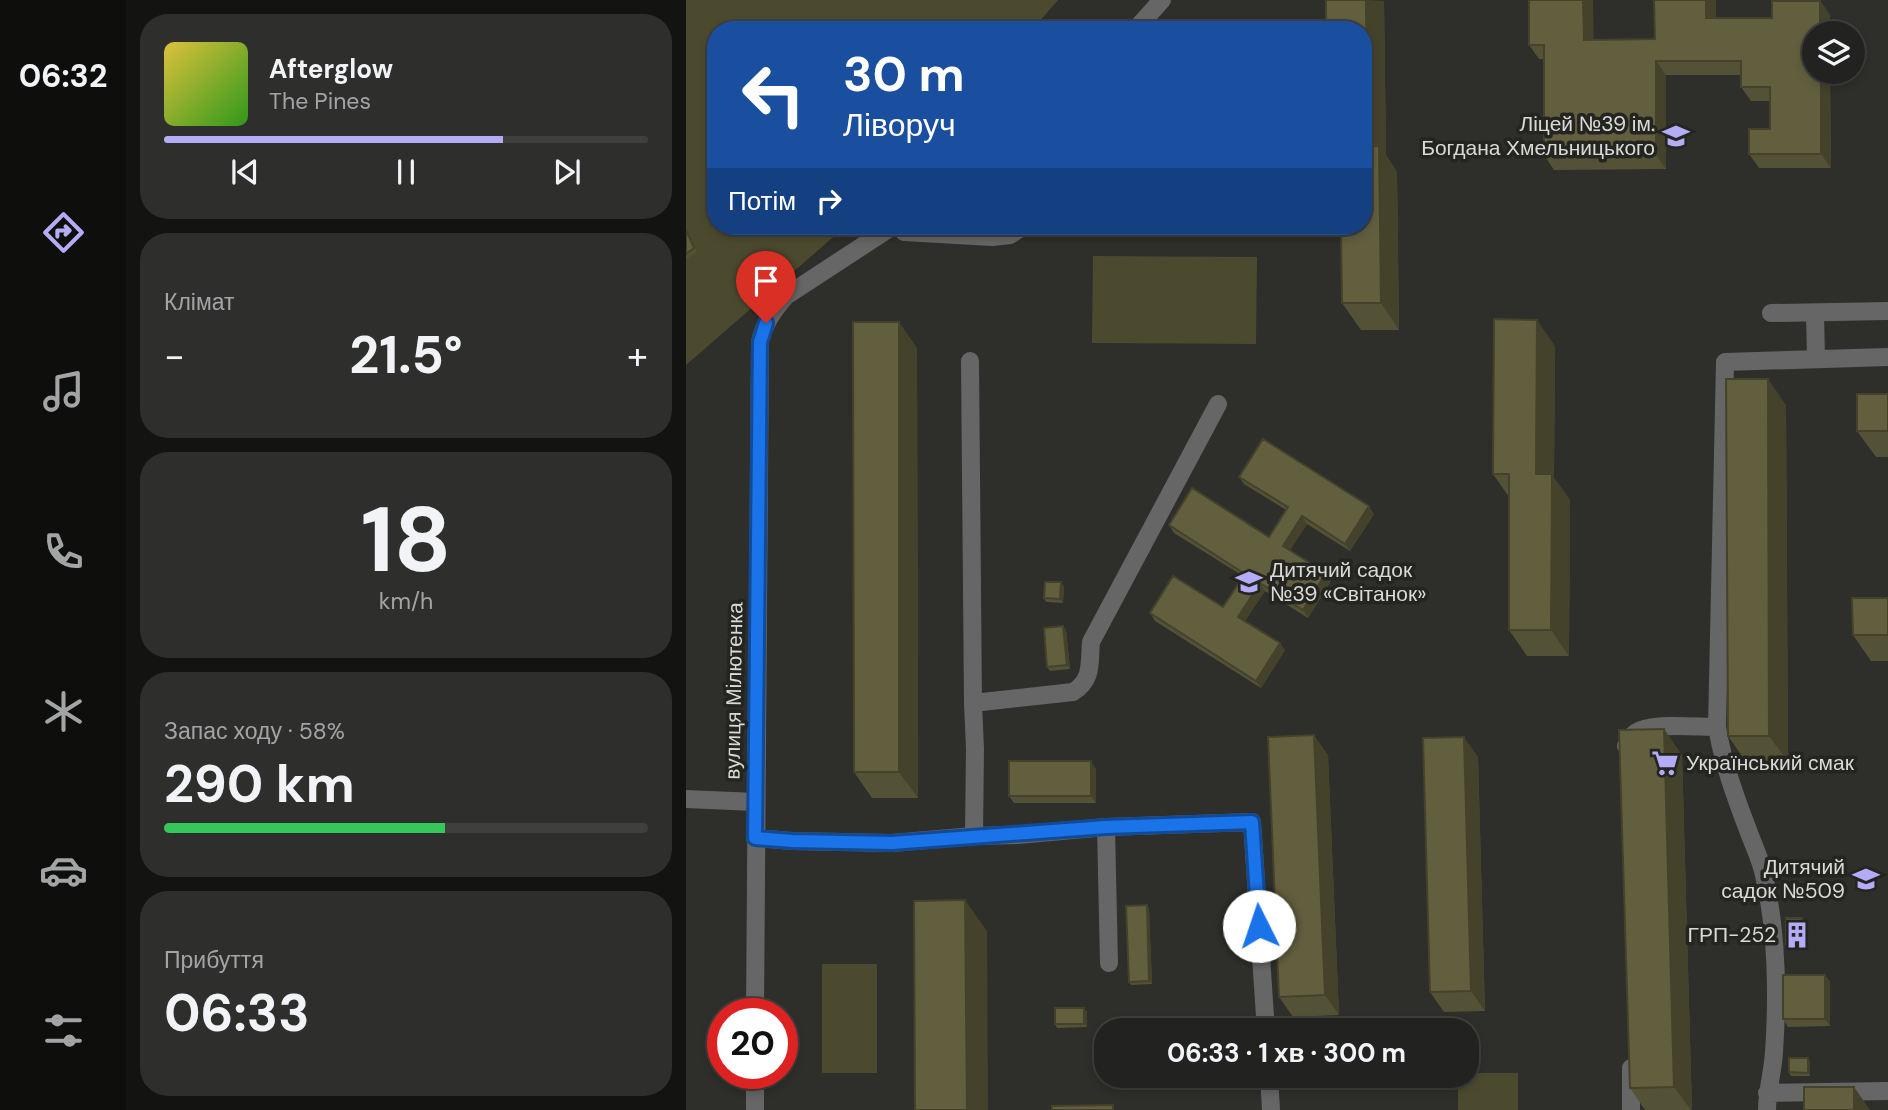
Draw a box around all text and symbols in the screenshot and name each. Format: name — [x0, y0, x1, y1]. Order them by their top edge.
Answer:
map controls — [1802, 21, 1865, 84]
button: layers — [1802, 21, 1865, 84]
text: 30 m — [843, 42, 965, 106]
icon: left — [728, 49, 819, 140]
text: Afterglow — [269, 52, 393, 86]
text: 06:32 — [19, 55, 107, 97]
text: The Pines — [269, 86, 371, 116]
text: Ліворуч — [843, 104, 956, 146]
place label: Ліцей №39 ім. Богдана Хмельницького — [1421, 110, 1655, 162]
school or university icon: Ліцей №39 ім. Богдана Хмельницького — [1661, 121, 1691, 151]
icon: previous — [226, 153, 264, 191]
icon: pause — [387, 153, 425, 191]
icon: next — [548, 153, 586, 191]
icon: right — [810, 182, 848, 220]
text: Потім — [728, 184, 796, 218]
icon: directions — [39, 208, 88, 257]
pin — [736, 251, 796, 323]
icon: arrive — [747, 262, 785, 300]
text: Клімат — [164, 287, 235, 317]
text: 21.5° — [349, 321, 463, 389]
text: − — [164, 331, 185, 381]
text: + — [627, 331, 648, 381]
icon: music — [39, 367, 88, 416]
text: 18 — [361, 481, 451, 599]
icon: phone — [39, 527, 88, 576]
place label: Дитячий садок №39 «Світанок» — [1270, 556, 1427, 608]
school or university icon: Дитячий садок №39 «Світанок» — [1234, 567, 1264, 597]
text: km/h — [379, 586, 433, 616]
street label: вулиця Мілютенка — [718, 602, 750, 780]
icon: climate — [39, 687, 88, 736]
text: Запас ходу · 58% — [164, 716, 345, 746]
supermarket icon: Український смак — [1650, 748, 1680, 778]
place label: Український смак — [1686, 749, 1855, 777]
text: 290 km — [164, 750, 355, 818]
icon: car — [39, 846, 88, 895]
place label: Дитячий садок №509 — [1721, 853, 1845, 905]
school or university icon: Дитячий садок №509 — [1851, 864, 1881, 894]
position arrow — [1222, 889, 1296, 963]
building icon: ГРП-252 — [1782, 920, 1812, 950]
place label: ГРП-252 — [1688, 921, 1776, 949]
text: Прибуття — [164, 945, 264, 975]
text: 06:33 — [164, 979, 310, 1047]
speed limit sign: 20 — [707, 998, 798, 1089]
icon: filters — [39, 1006, 88, 1055]
text: 06:33 · 1 хв · 300 m — [1167, 1036, 1406, 1070]

